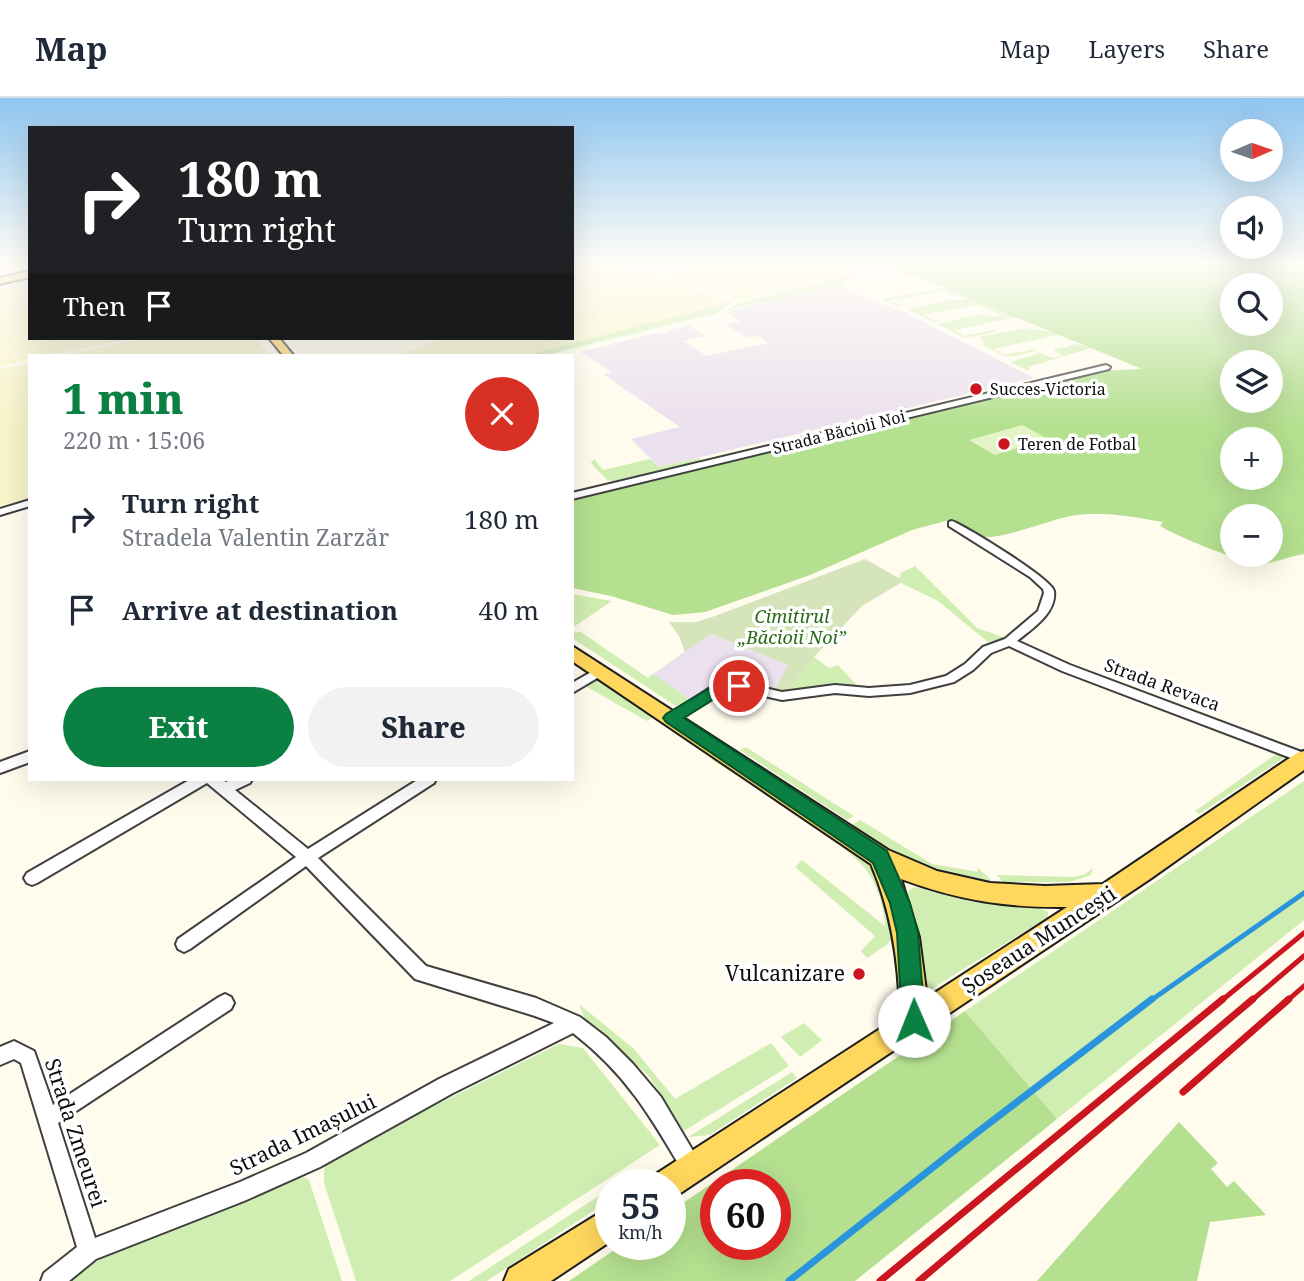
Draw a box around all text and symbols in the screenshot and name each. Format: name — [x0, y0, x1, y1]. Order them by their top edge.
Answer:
text: Map — [35, 26, 108, 71]
text: Map — [1000, 32, 1051, 65]
text: Layers — [1089, 32, 1165, 65]
text: Share — [1203, 32, 1269, 65]
north arrow — [1220, 119, 1283, 182]
map controls — [1220, 119, 1283, 567]
text: 180 m — [178, 145, 322, 211]
icon: right — [63, 154, 154, 245]
button: sound — [1220, 196, 1283, 259]
text: Turn right — [178, 208, 336, 251]
button: search — [1220, 273, 1283, 336]
icon: arrive — [140, 287, 178, 325]
text: Then — [63, 288, 126, 324]
button: layers — [1220, 350, 1283, 413]
text: 1 min — [63, 369, 184, 426]
button: close — [465, 377, 539, 451]
place label: Succes-Victoria — [990, 378, 1106, 400]
marker: Succes-Victoria — [968, 381, 984, 397]
street label: Strada Băcioii Noi — [770, 405, 908, 459]
text: 220 m · 15:06 — [63, 424, 205, 456]
button: + — [1220, 427, 1283, 490]
place label: Teren de Fotbal — [1018, 433, 1136, 455]
marker: Teren de Fotbal — [996, 436, 1012, 452]
text: Turn right — [122, 485, 259, 521]
icon: right — [63, 500, 101, 538]
text: 180 m — [464, 501, 539, 537]
button: − — [1220, 504, 1283, 567]
text: Stradela Valentin Zarzăr — [122, 521, 389, 553]
icon: arrive — [63, 591, 101, 629]
text: Arrive at destination — [122, 592, 398, 628]
text: 40 m — [479, 592, 539, 628]
park label: Cimitirul „Băcioii Noi” — [737, 604, 847, 649]
street label: Strada Revaca — [1101, 652, 1223, 716]
pin — [709, 656, 769, 716]
icon: arrive — [720, 667, 758, 705]
button: Exit — [63, 687, 294, 767]
button: Share — [308, 687, 539, 767]
street label: Șoseaua Muncești — [956, 879, 1121, 999]
place label: Vulcanizare — [725, 959, 845, 987]
marker: Vulcanizare — [851, 966, 867, 982]
position arrow — [877, 984, 951, 1058]
street label: Strada Zmeurei — [39, 1055, 113, 1211]
street label: Strada Imașului — [225, 1087, 380, 1182]
speed limit sign: 60 — [700, 1169, 791, 1260]
text: 55 — [621, 1182, 660, 1229]
text: km/h — [618, 1220, 663, 1244]

